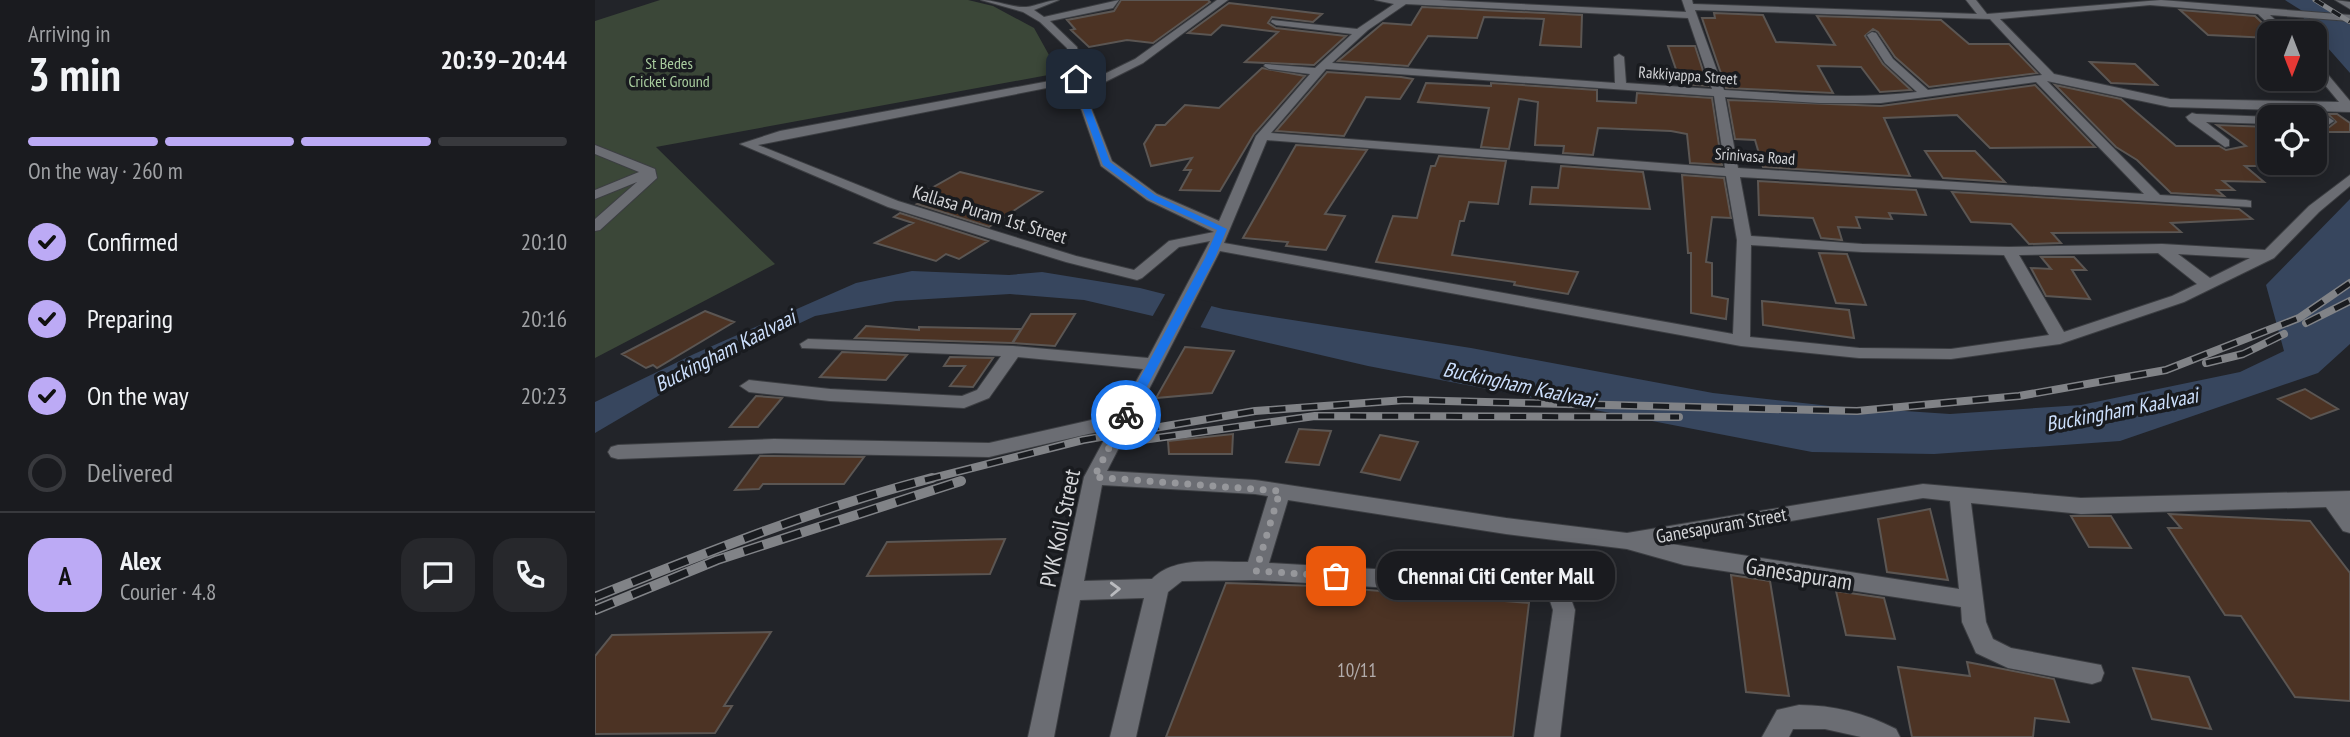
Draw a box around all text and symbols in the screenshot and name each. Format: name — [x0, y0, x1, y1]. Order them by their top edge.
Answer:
text: Arriving in — [28, 19, 110, 48]
north arrow — [2257, 21, 2327, 91]
map controls — [2257, 21, 2327, 175]
text: 20:39–20:44 — [440, 43, 567, 76]
text: 3 min — [28, 44, 121, 104]
pin — [1046, 49, 1106, 109]
park label: St Bedes Cricket Ground — [628, 53, 710, 91]
icon: home — [1057, 60, 1095, 98]
street label: Rakkiyappa Street — [1638, 62, 1739, 88]
button: locate — [2257, 105, 2327, 175]
street label: Srinivasa Road — [1714, 143, 1796, 169]
text: On the way · 260 m — [28, 156, 183, 185]
street label: Kallasa Puram 1st Street — [910, 179, 1071, 249]
icon: check — [28, 223, 66, 261]
text: Confirmed — [87, 225, 178, 258]
text: 20:10 — [521, 227, 567, 256]
icon: check — [28, 300, 66, 338]
text: Preparing — [87, 302, 173, 335]
water label: Buckingham Kaalvaai — [650, 302, 802, 398]
text: 20:16 — [521, 304, 567, 333]
water label: Buckingham Kaalvaai — [1441, 355, 1600, 414]
icon: check — [28, 377, 66, 415]
text: On the way — [87, 379, 189, 412]
courier — [1091, 380, 1161, 450]
text: 20:23 — [521, 381, 567, 410]
water label: Buckingham Kaalvaai — [2044, 381, 2203, 437]
icon: bike — [1107, 396, 1145, 434]
text: Delivered — [87, 456, 173, 489]
street label: PVK Koil Street — [1033, 466, 1086, 590]
street label: Ganesapuram Street — [1654, 502, 1789, 548]
button: chat — [401, 538, 475, 612]
button: phone — [493, 538, 567, 612]
text: Alex — [120, 544, 161, 577]
pin — [1306, 546, 1366, 606]
street label: Ganesapuram — [1744, 551, 1854, 596]
callout: Chennai Citi Center Mall — [1378, 552, 1616, 600]
icon: bag — [1317, 557, 1355, 595]
text: A — [58, 559, 72, 592]
text: Chennai Citi Center Mall — [1398, 561, 1594, 590]
text: Courier · 4.8 — [120, 577, 216, 606]
one-way arrow — [1110, 582, 1121, 597]
house number: 10/11 — [1337, 658, 1377, 682]

